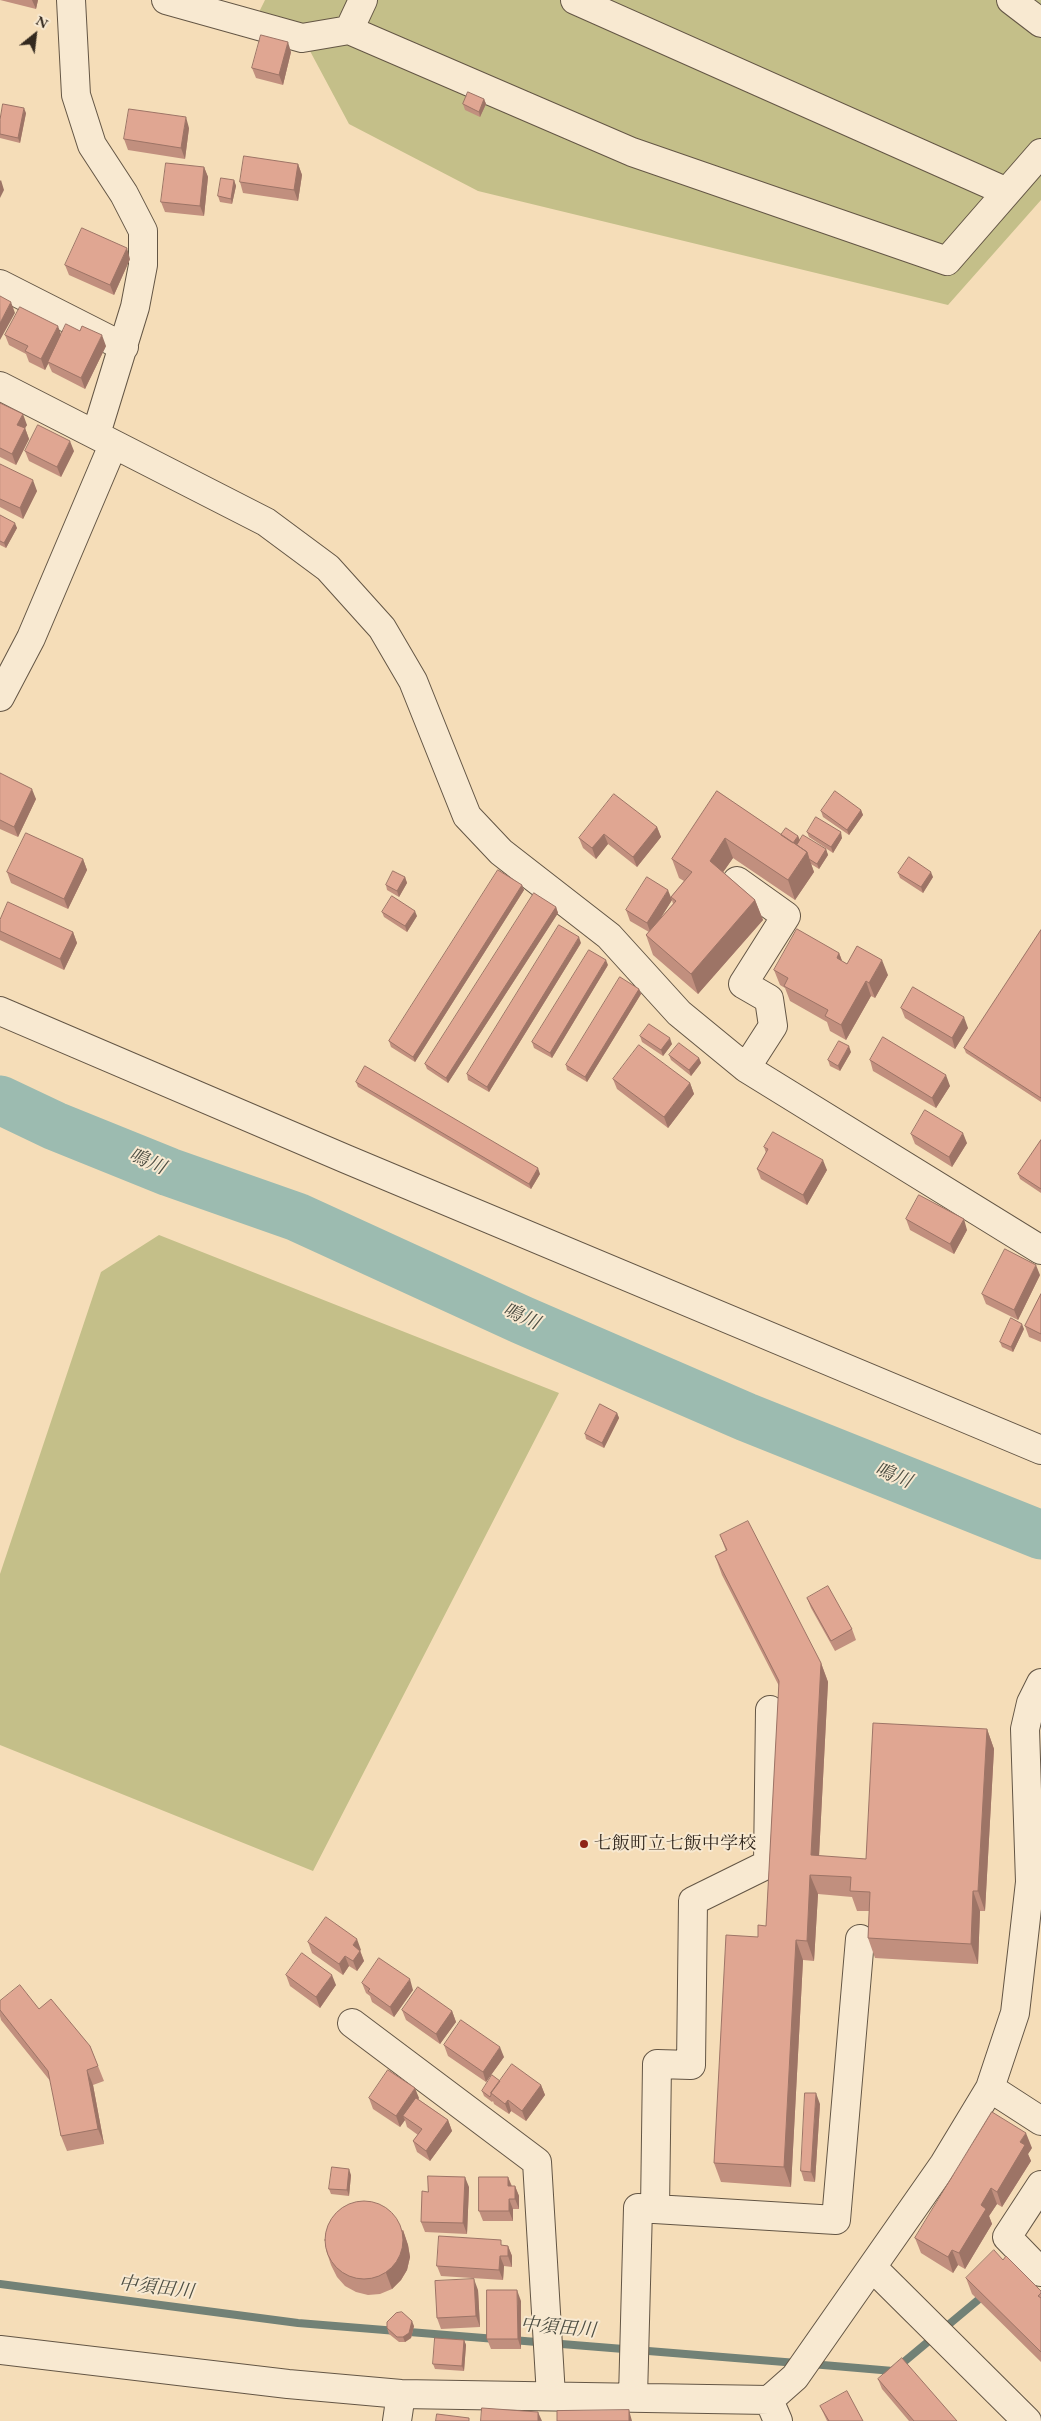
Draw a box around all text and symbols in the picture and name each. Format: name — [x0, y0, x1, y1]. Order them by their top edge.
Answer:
north arrow — [10, 10, 60, 60]
text: N — [33, 11, 52, 32]
water label: 鳴川 — [125, 1144, 169, 1180]
water label: 鳴川 — [499, 1299, 543, 1335]
water label: 鳴川 — [871, 1458, 915, 1494]
place label: 七飯町立七飯中学校 — [594, 1833, 756, 1855]
marker: 七飯町立七飯中学校 — [578, 1838, 590, 1850]
water label: 中須田川 — [117, 2272, 195, 2304]
water label: 中須田川 — [519, 2313, 597, 2343]

